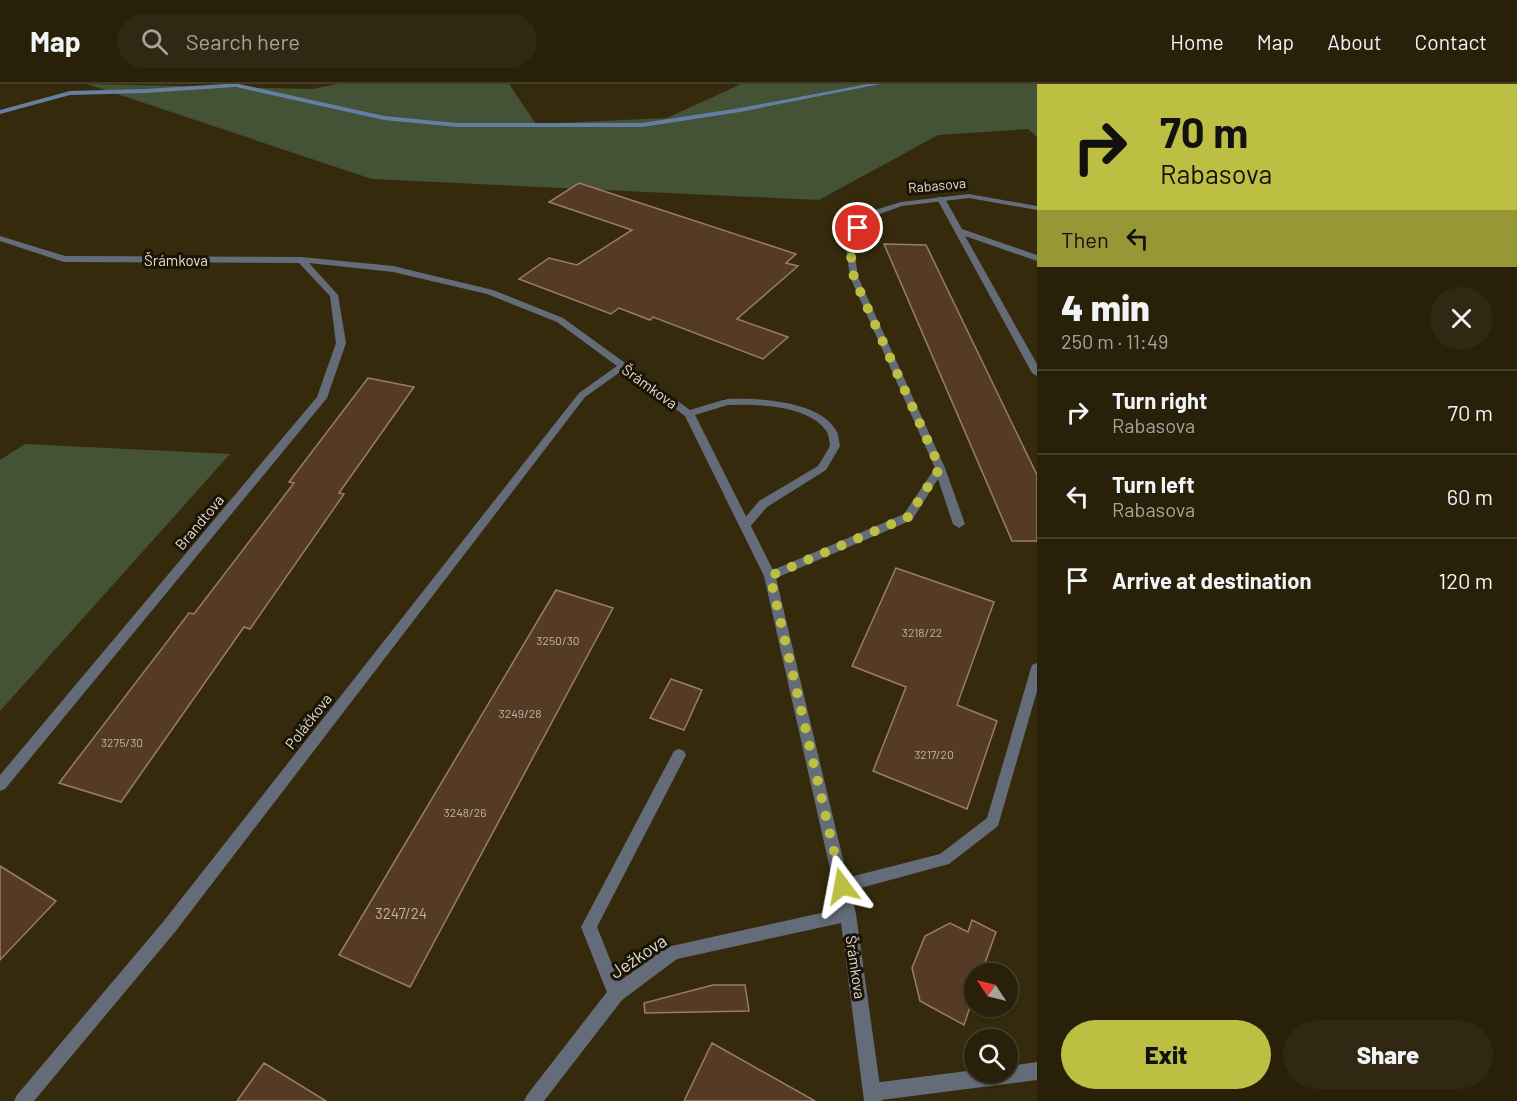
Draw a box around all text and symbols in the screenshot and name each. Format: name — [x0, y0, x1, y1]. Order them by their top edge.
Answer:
search box — [117, 14, 537, 68]
text: Map — [30, 24, 81, 58]
icon: search — [138, 25, 171, 58]
text: Search here — [186, 28, 300, 54]
text: Home — [1170, 29, 1224, 54]
text: Map — [1257, 29, 1294, 54]
text: About — [1327, 29, 1382, 54]
text: Contact — [1415, 29, 1487, 54]
text: 70 m — [1160, 106, 1248, 156]
icon: right — [1061, 108, 1139, 186]
text: Rabasova — [1160, 157, 1272, 189]
street label: Rabasova — [907, 174, 967, 196]
pin — [832, 202, 883, 253]
icon: arrive — [841, 211, 874, 244]
icon: left — [1121, 222, 1154, 255]
text: Then — [1061, 226, 1109, 252]
street label: Šrámkova — [144, 251, 208, 269]
text: 4 min — [1061, 285, 1150, 328]
button: close — [1430, 287, 1493, 350]
text: 250 m · 11:49 — [1061, 329, 1168, 353]
street label: Šrámkova — [619, 360, 681, 412]
text: Turn right — [1112, 387, 1207, 413]
icon: right — [1061, 396, 1094, 429]
text: 70 m — [1448, 399, 1493, 425]
text: Rabasova — [1112, 413, 1195, 437]
text: Turn left — [1112, 471, 1195, 497]
icon: left — [1061, 480, 1094, 513]
text: 60 m — [1447, 483, 1493, 509]
street label: Brandtova — [171, 491, 227, 553]
text: Rabasova — [1112, 497, 1195, 521]
icon: arrive — [1061, 564, 1094, 597]
text: Arrive at destination — [1112, 567, 1311, 593]
text: 120 m — [1438, 567, 1493, 593]
house number: 3218/22 — [902, 625, 942, 639]
house number: 3250/30 — [536, 633, 580, 647]
street label: Poláčkova — [281, 690, 335, 752]
house number: 3249/28 — [499, 706, 541, 720]
house number: 3275/30 — [101, 735, 143, 749]
house number: 3217/20 — [914, 747, 954, 761]
house number: 3248/26 — [444, 805, 486, 819]
position arrow — [810, 854, 874, 918]
house number: 3247/24 — [375, 904, 427, 922]
street label: Ježkova — [605, 929, 671, 983]
street label: Šrámkova — [843, 934, 869, 1000]
north arrow — [964, 963, 1018, 1017]
map controls — [964, 963, 1018, 1083]
button: Exit — [1061, 1020, 1271, 1089]
button: Share — [1283, 1020, 1493, 1089]
button: search — [964, 1029, 1018, 1083]

